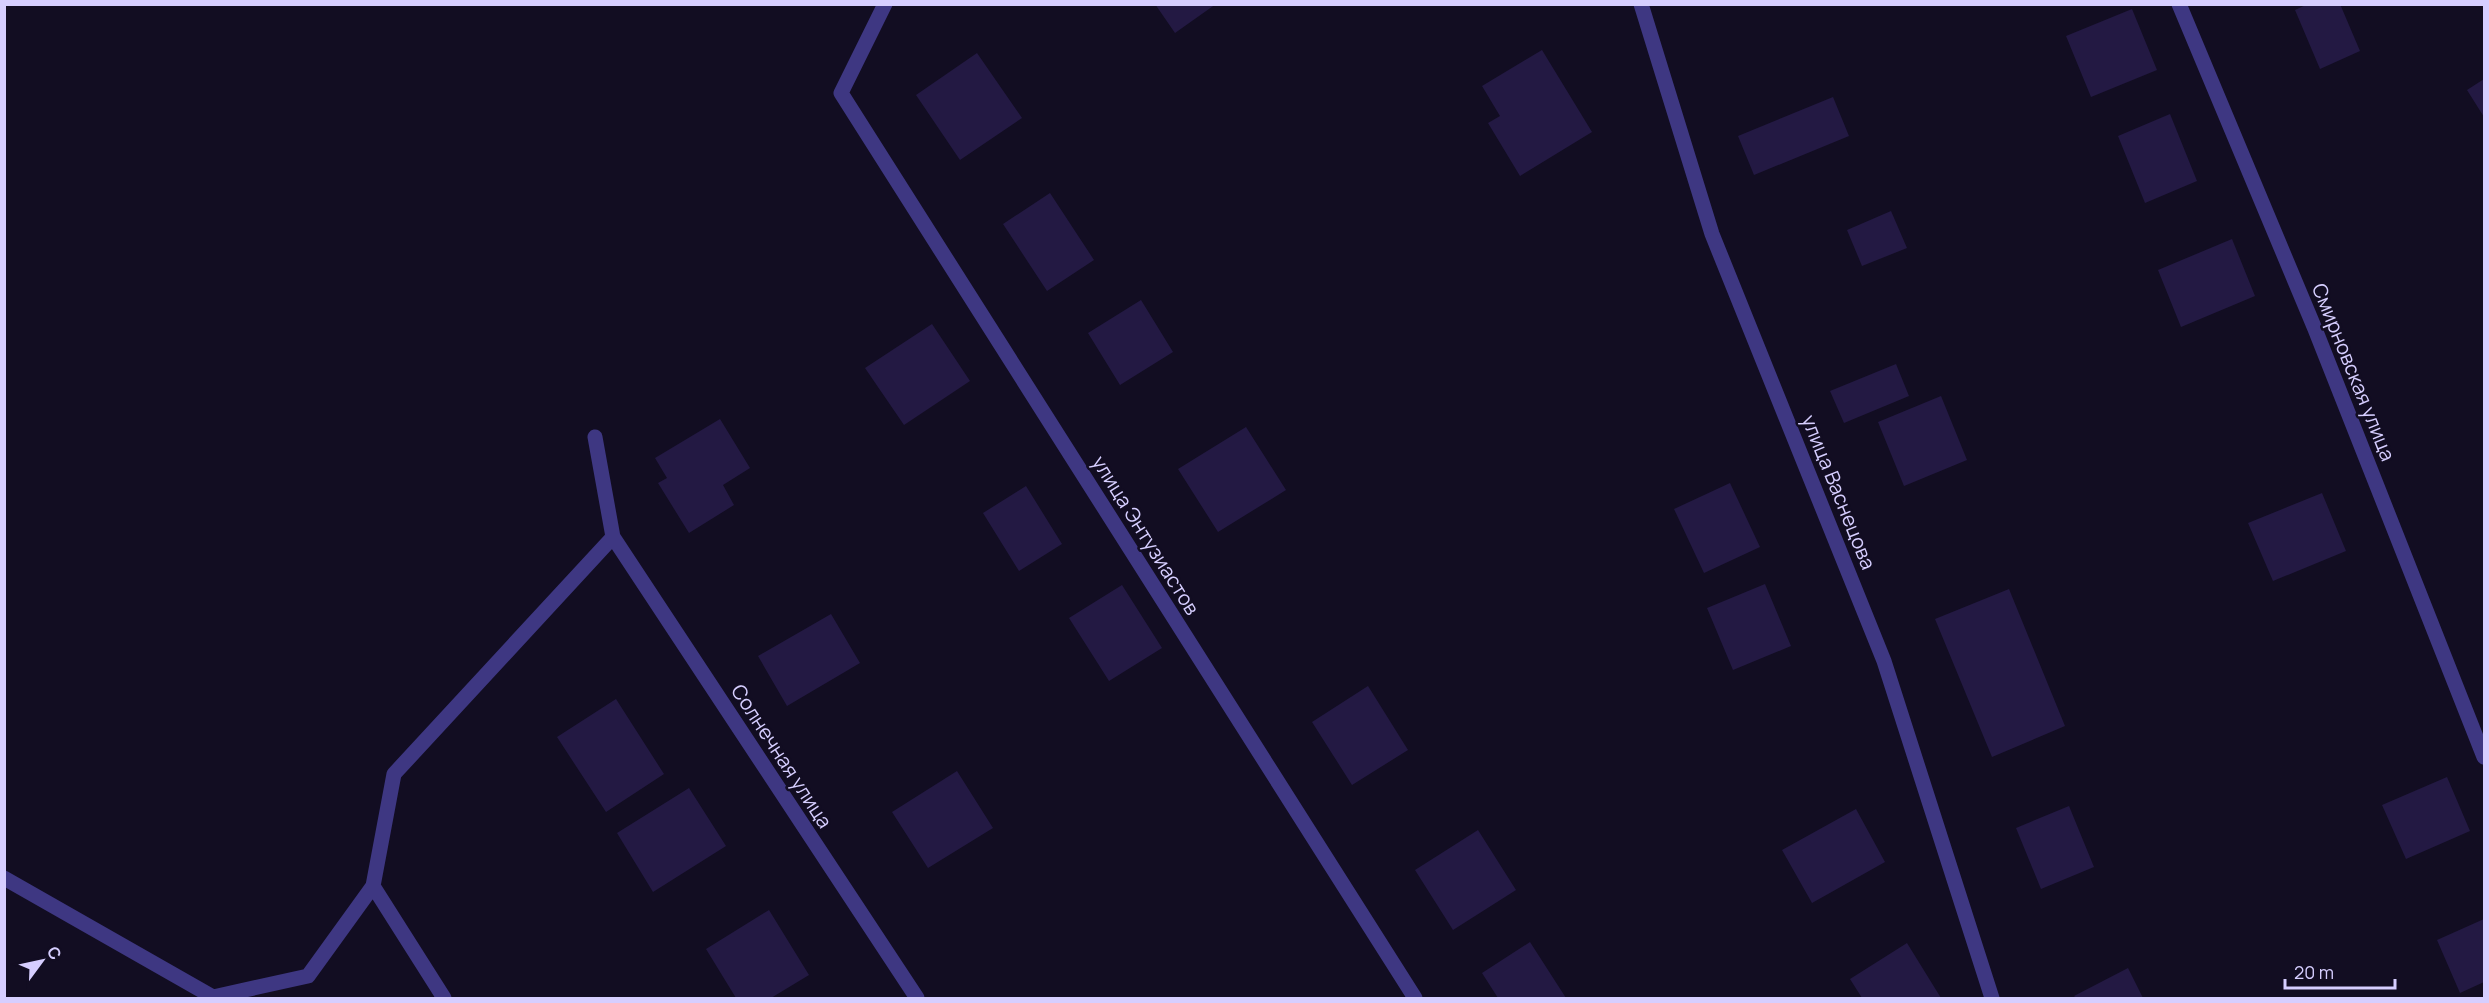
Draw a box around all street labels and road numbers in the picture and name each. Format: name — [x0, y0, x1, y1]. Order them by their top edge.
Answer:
street label: Смирновская улица — [2306, 279, 2402, 465]
street label: улица Васнецова — [1796, 411, 1882, 573]
street label: улица Энтузиастов — [1086, 450, 1206, 620]
street label: Солнечная улица — [725, 679, 839, 833]

